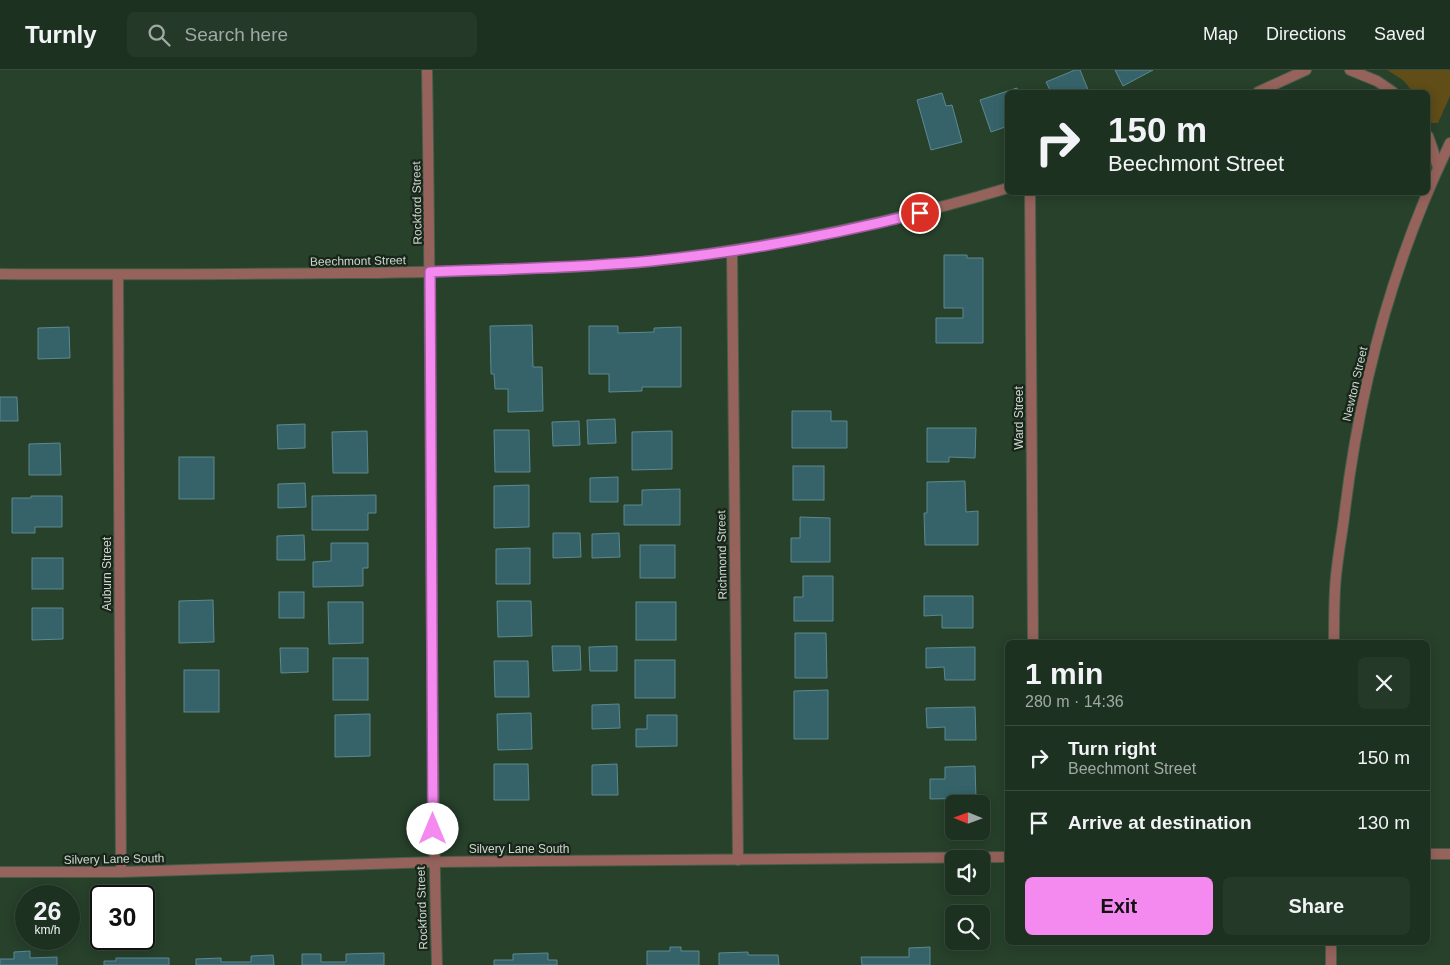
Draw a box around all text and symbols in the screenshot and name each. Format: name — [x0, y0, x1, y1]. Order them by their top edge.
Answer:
search box — [127, 12, 477, 57]
text: Turnly — [25, 21, 97, 48]
icon: search — [145, 21, 173, 49]
text: Search here — [185, 24, 288, 45]
text: Map — [1203, 24, 1238, 44]
text: Directions — [1266, 24, 1346, 44]
text: Saved — [1374, 24, 1425, 44]
icon: right — [1025, 110, 1090, 175]
text: 150 m — [1108, 110, 1207, 149]
text: Beechmont Street — [1108, 151, 1284, 176]
street label: Rockford Street — [409, 161, 425, 245]
pin — [899, 192, 941, 234]
icon: arrive — [906, 199, 934, 227]
street label: Beechmont Street — [310, 253, 407, 269]
street label: Newton Street — [1340, 345, 1371, 423]
street label: Ward Street — [1012, 386, 1026, 450]
street label: Richmond Street — [714, 510, 730, 600]
street label: Auburn Street — [100, 536, 114, 611]
text: 1 min — [1025, 657, 1103, 690]
button: close — [1358, 657, 1410, 709]
text: 280 m · 14:36 — [1025, 693, 1124, 710]
text: Turn right — [1068, 738, 1156, 759]
icon: right — [1025, 744, 1053, 772]
text: 150 m — [1357, 747, 1410, 768]
text: Beechmont Street — [1068, 760, 1196, 777]
north arrow — [945, 795, 990, 840]
map controls — [945, 795, 990, 950]
position arrow — [406, 802, 458, 854]
icon: arrive — [1025, 809, 1053, 837]
text: Arrive at destination — [1068, 812, 1252, 833]
text: 130 m — [1357, 812, 1410, 833]
street label: Silvery Lane South — [469, 842, 569, 856]
button: sound — [945, 850, 990, 895]
street label: Silvery Lane South — [64, 851, 164, 867]
street label: Rockford Street — [414, 865, 430, 950]
button: Exit — [1025, 877, 1213, 935]
button: Share — [1223, 877, 1410, 935]
speed limit sign: 30 — [90, 885, 155, 950]
text: 26 — [34, 897, 61, 925]
button: search — [945, 905, 990, 950]
text: km/h — [34, 923, 61, 937]

